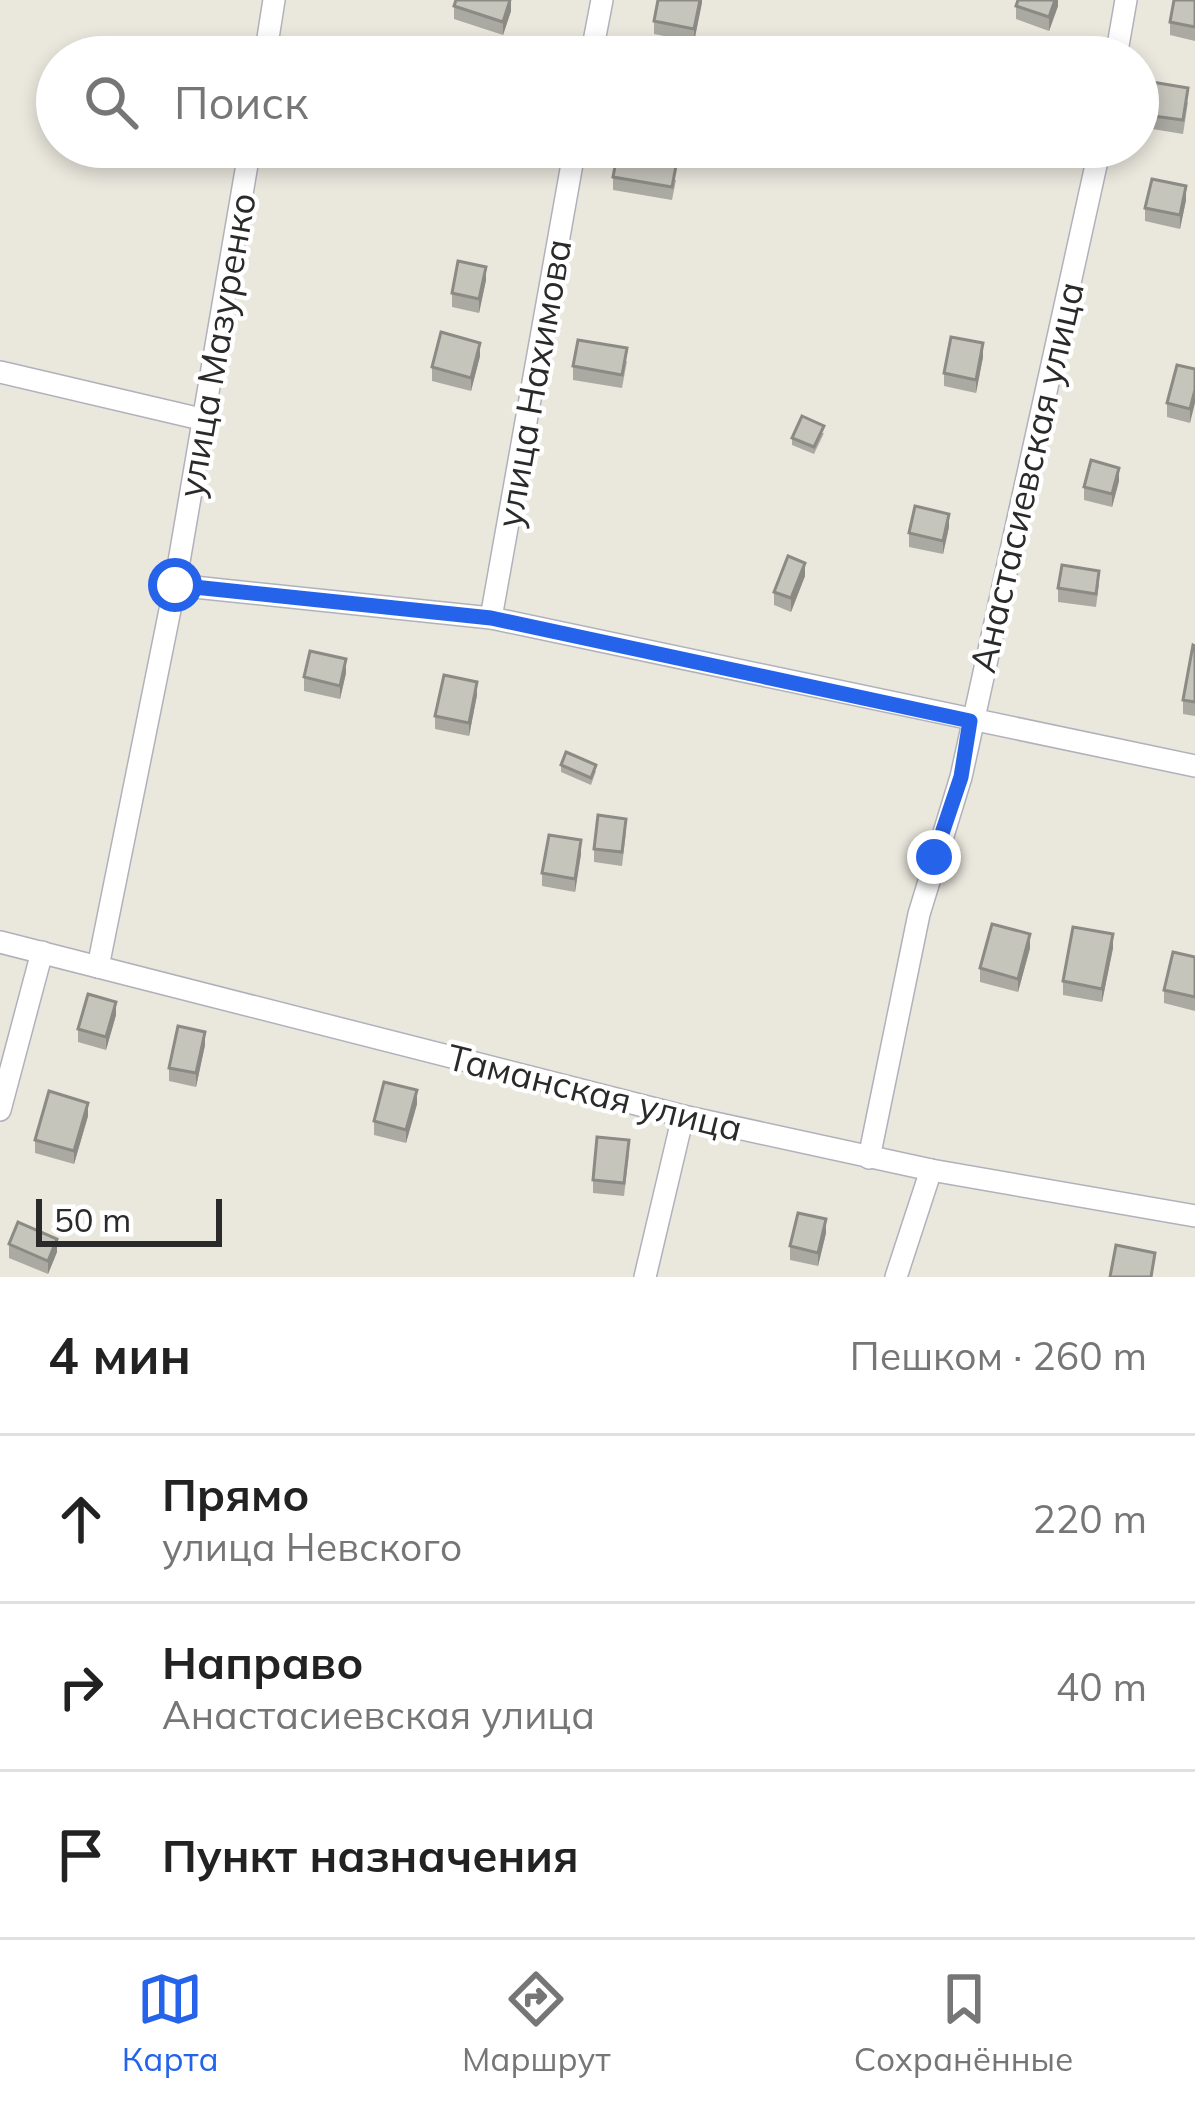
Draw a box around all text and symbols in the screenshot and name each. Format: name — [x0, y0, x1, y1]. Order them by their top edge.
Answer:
search box — [36, 36, 1159, 168]
icon: search — [78, 69, 144, 135]
text: Поиск — [174, 74, 308, 130]
street label: улица Мазуренко — [167, 189, 265, 501]
street label: улица Нахимова — [485, 235, 581, 531]
street label: Анастасиевская улица — [959, 277, 1093, 677]
route start — [148, 558, 202, 612]
route end — [907, 830, 961, 884]
street label: Таманская улица — [443, 1034, 747, 1150]
scale bar — [36, 1193, 222, 1246]
text: 50 m — [54, 1199, 131, 1240]
text: 4 мин — [48, 1323, 191, 1387]
text: Пешком · 260 m — [850, 1331, 1147, 1380]
text: Прямо — [162, 1466, 310, 1522]
icon: ahead — [48, 1486, 114, 1552]
text: 220 m — [1032, 1494, 1147, 1543]
text: улица Невского — [162, 1522, 462, 1571]
text: Направо — [162, 1634, 363, 1690]
icon: right — [48, 1654, 114, 1720]
text: 40 m — [1056, 1662, 1147, 1711]
text: Анастасиевская улица — [162, 1690, 595, 1739]
icon: arrive — [48, 1822, 114, 1888]
text: Пункт назначения — [162, 1827, 579, 1883]
tab: Карта — [122, 1966, 219, 2079]
tab: Маршрут — [462, 1966, 610, 2079]
tab: Сохранённые — [854, 1966, 1073, 2079]

